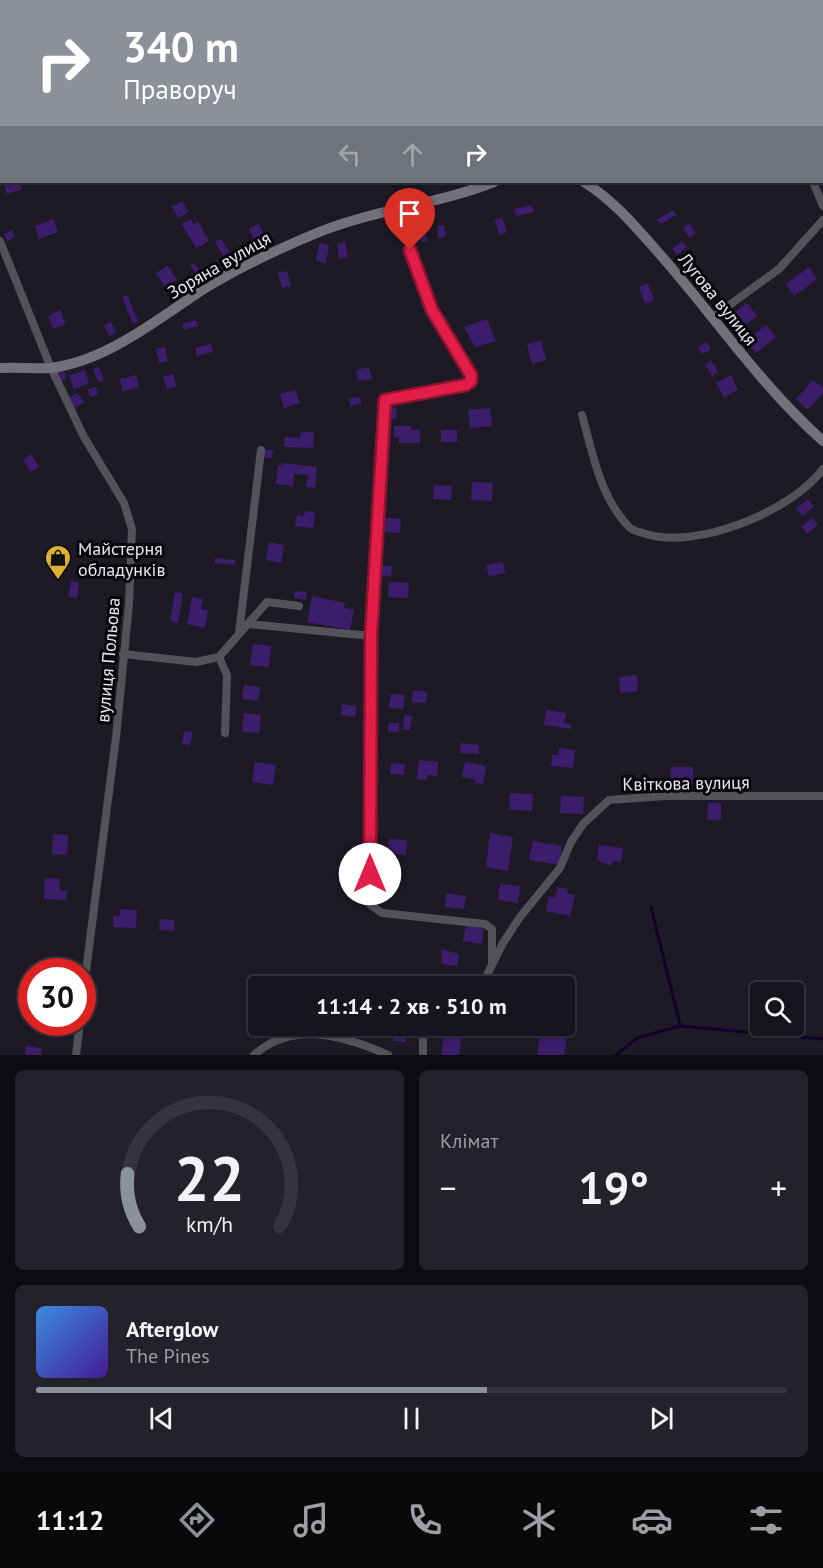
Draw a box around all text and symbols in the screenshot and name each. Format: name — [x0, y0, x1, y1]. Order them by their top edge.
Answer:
text: 340 m — [123, 19, 239, 74]
icon: right — [24, 24, 102, 102]
text: Праворуч — [123, 72, 237, 106]
icon: left — [333, 138, 366, 171]
icon: ahead — [396, 138, 429, 171]
icon: right — [459, 138, 492, 171]
pin — [384, 188, 435, 250]
icon: arrive — [393, 197, 426, 230]
street label: Зоряна вулиця — [163, 226, 275, 304]
street label: Лугова вулиця — [673, 247, 762, 350]
place label: Майстерня обладунків — [78, 537, 165, 581]
shop icon: Майстерня обладунків — [43, 543, 73, 581]
street label: вулиця Польова — [91, 597, 125, 723]
street label: Квіткова вулиця — [622, 770, 750, 796]
position arrow — [338, 842, 402, 906]
speed limit sign: 30 — [18, 958, 96, 1036]
map controls — [750, 982, 804, 1036]
button: search — [750, 982, 804, 1036]
text: 11:14 · 2 хв · 510 m — [316, 992, 507, 1020]
text: Клімат — [440, 1128, 498, 1154]
text: 22 — [174, 1137, 245, 1218]
text: 19° — [578, 1158, 649, 1216]
text: − — [440, 1166, 457, 1209]
text: + — [770, 1166, 787, 1209]
text: km/h — [186, 1210, 233, 1238]
text: Afterglow — [126, 1315, 218, 1343]
text: The Pines — [126, 1343, 210, 1369]
icon: previous — [145, 1402, 178, 1435]
icon: pause — [395, 1402, 428, 1435]
icon: next — [645, 1402, 678, 1435]
icon: directions — [176, 1499, 218, 1541]
icon: music — [290, 1499, 332, 1541]
icon: phone — [404, 1499, 446, 1541]
icon: climate — [518, 1499, 560, 1541]
icon: car — [631, 1499, 673, 1541]
icon: filters — [745, 1499, 787, 1541]
text: 11:12 — [36, 1503, 104, 1537]

